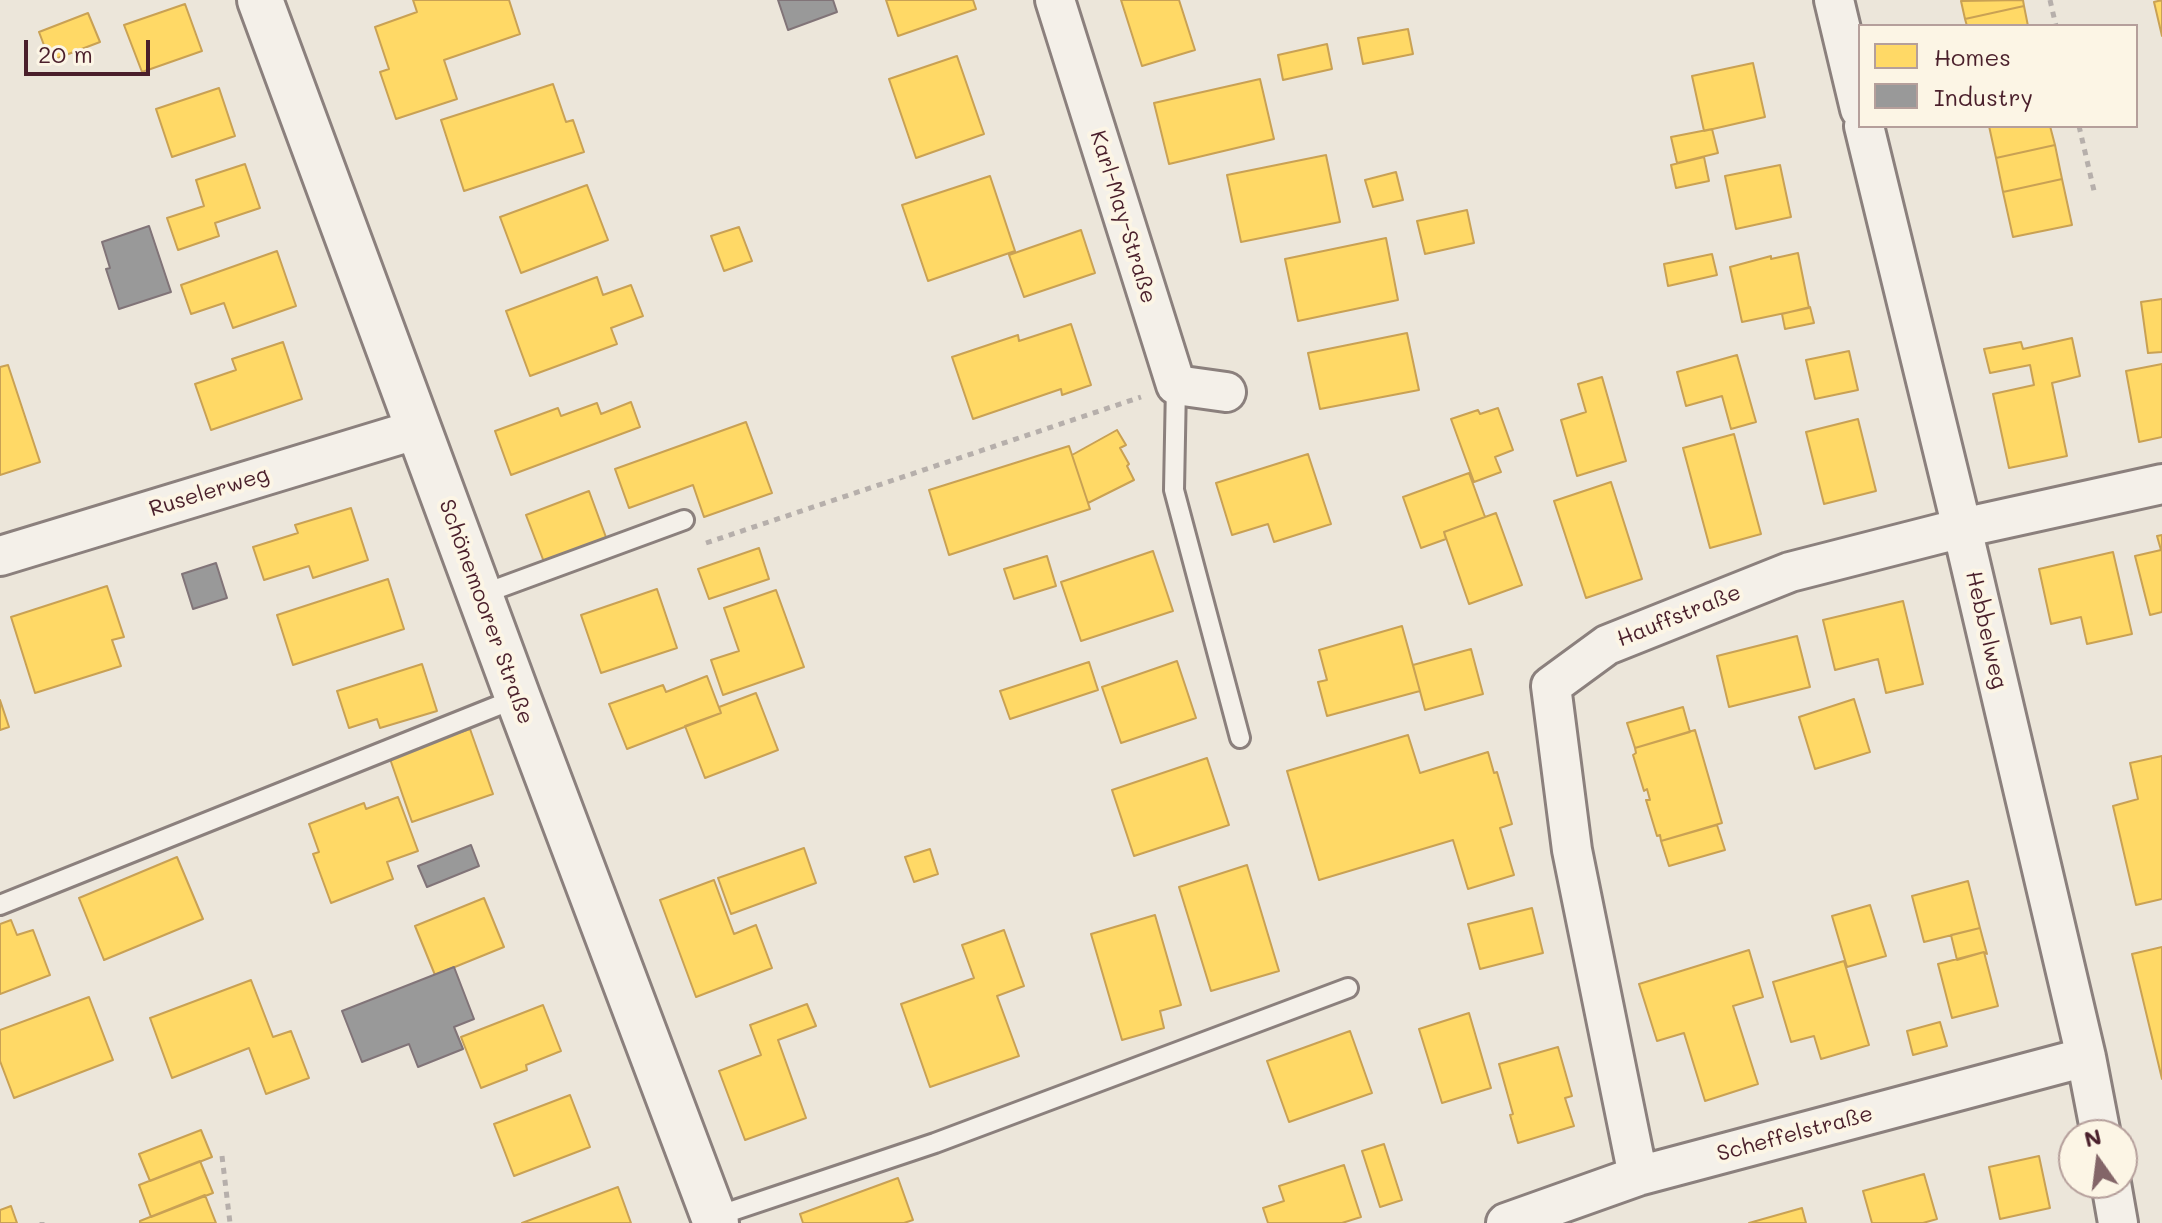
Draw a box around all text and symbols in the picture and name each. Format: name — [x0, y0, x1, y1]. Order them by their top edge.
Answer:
scale bar — [28, 24, 154, 74]
legend — [1858, 24, 2138, 128]
text: 20 m — [38, 38, 93, 69]
text: Homes — [1934, 41, 2011, 72]
text: Industry — [1934, 81, 2033, 112]
street label: Karl-May-Straße — [1084, 127, 1162, 307]
street label: Ruselerweg — [146, 461, 272, 523]
street label: Schönemoorer Straße — [433, 496, 539, 728]
street label: Hebbelweg — [1960, 569, 2012, 691]
street label: Hauffstraße — [1613, 579, 1745, 653]
street label: Scheffelstraße — [1714, 1101, 1876, 1167]
north arrow — [2058, 1119, 2138, 1199]
text: N — [2081, 1121, 2104, 1153]

